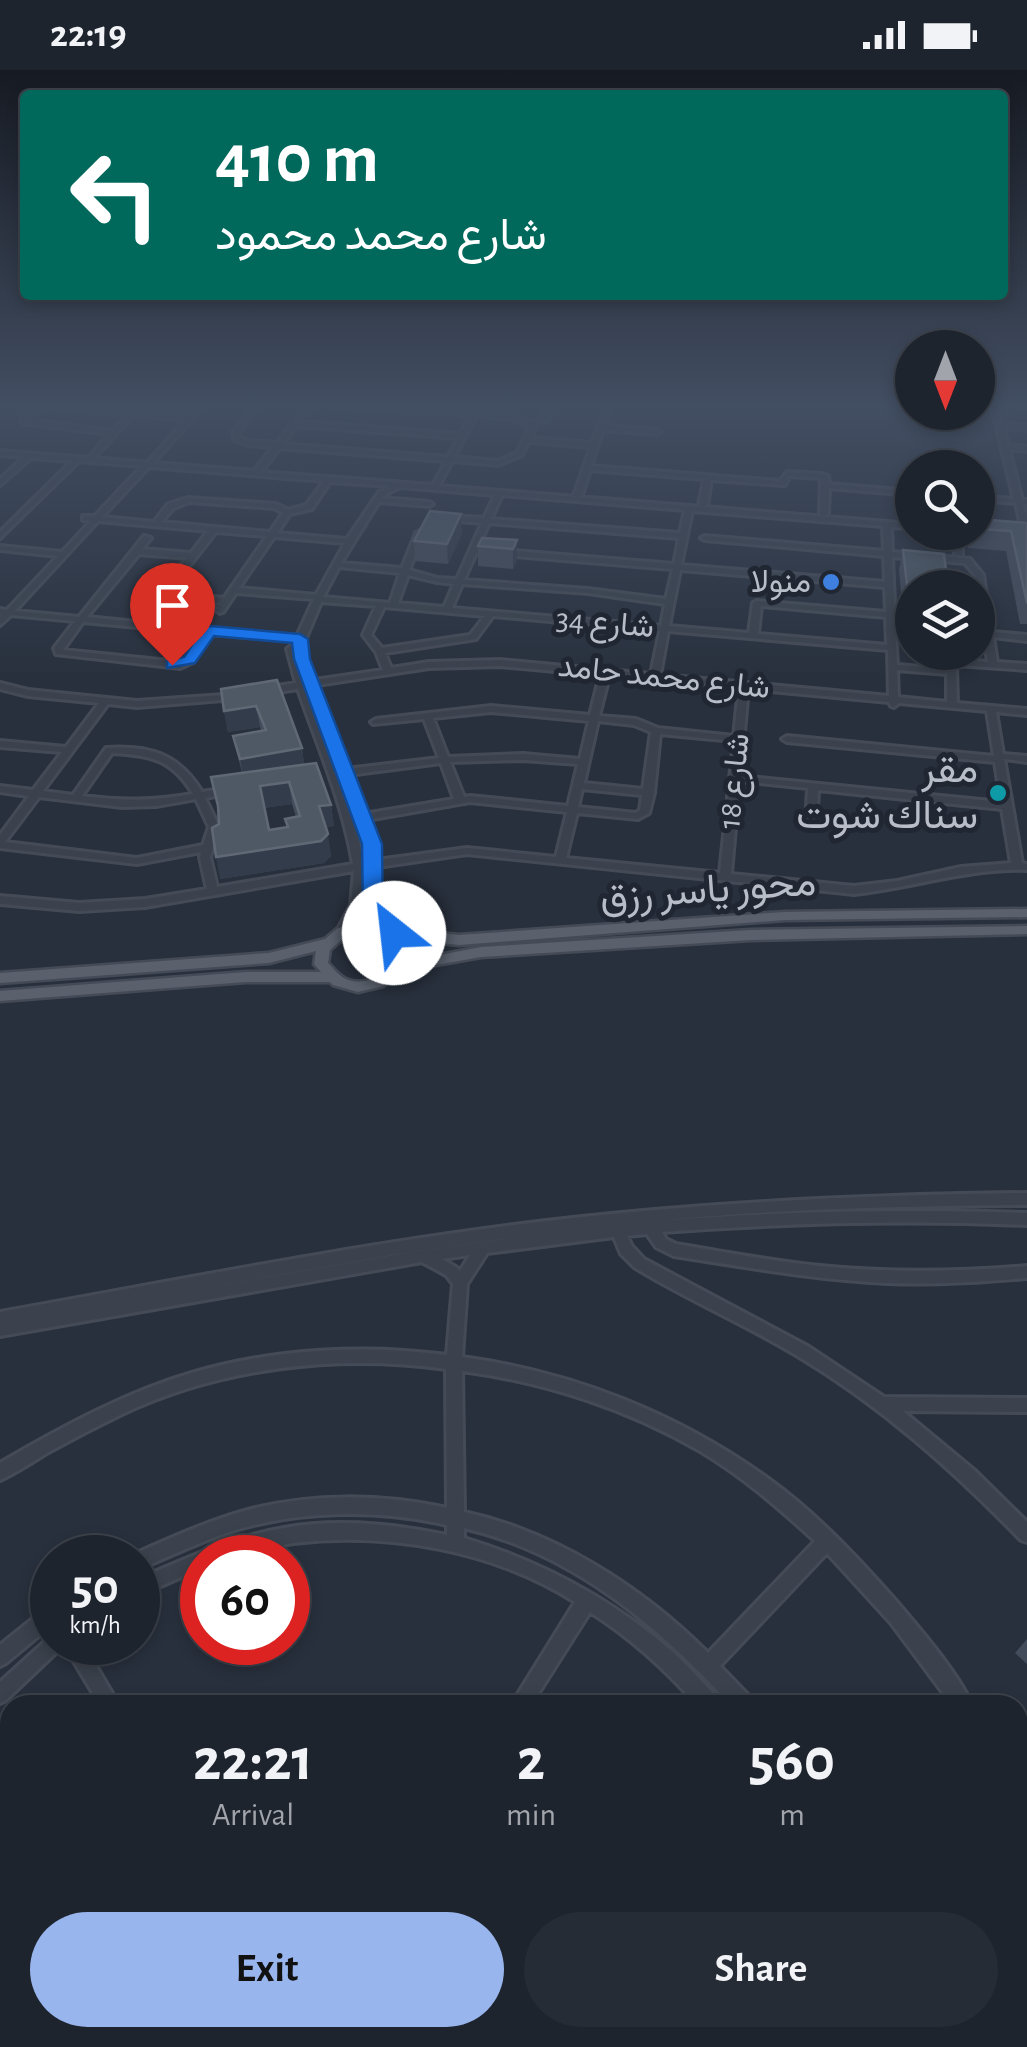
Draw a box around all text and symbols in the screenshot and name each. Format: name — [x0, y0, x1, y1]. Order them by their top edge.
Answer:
text: 22:19 — [50, 16, 127, 54]
text: 410 m — [215, 125, 379, 195]
icon: left — [50, 130, 180, 260]
text: شارع محمد محمود — [215, 213, 547, 258]
north arrow — [895, 330, 995, 430]
map controls — [895, 330, 995, 670]
button: search — [895, 450, 995, 550]
pin — [130, 563, 215, 666]
place label: منولا — [751, 566, 811, 601]
button: layers — [895, 570, 995, 670]
marker: منولا — [820, 571, 842, 593]
icon: arrive — [145, 578, 200, 633]
street label: شارع 34 — [554, 603, 655, 648]
street label: شارع محمد حامد — [556, 650, 772, 709]
street label: شارع 18 — [713, 732, 760, 831]
place label: مقر سناك شوت — [796, 750, 978, 839]
marker: مقر سناك شوت — [987, 782, 1009, 804]
street label: محور ياسر رزق — [599, 862, 818, 920]
position arrow — [342, 881, 446, 985]
speed limit sign: 60 — [180, 1535, 310, 1665]
text: 50 — [71, 1563, 119, 1613]
text: km/h — [69, 1613, 121, 1638]
text: 22:21 — [193, 1731, 313, 1791]
text: 2 — [517, 1731, 545, 1791]
text: 560 — [749, 1731, 835, 1791]
text: Arrival — [212, 1799, 294, 1831]
text: min — [506, 1799, 556, 1831]
text: m — [779, 1799, 805, 1831]
button: Exit — [30, 1912, 504, 2027]
button: Share — [524, 1912, 998, 2027]

